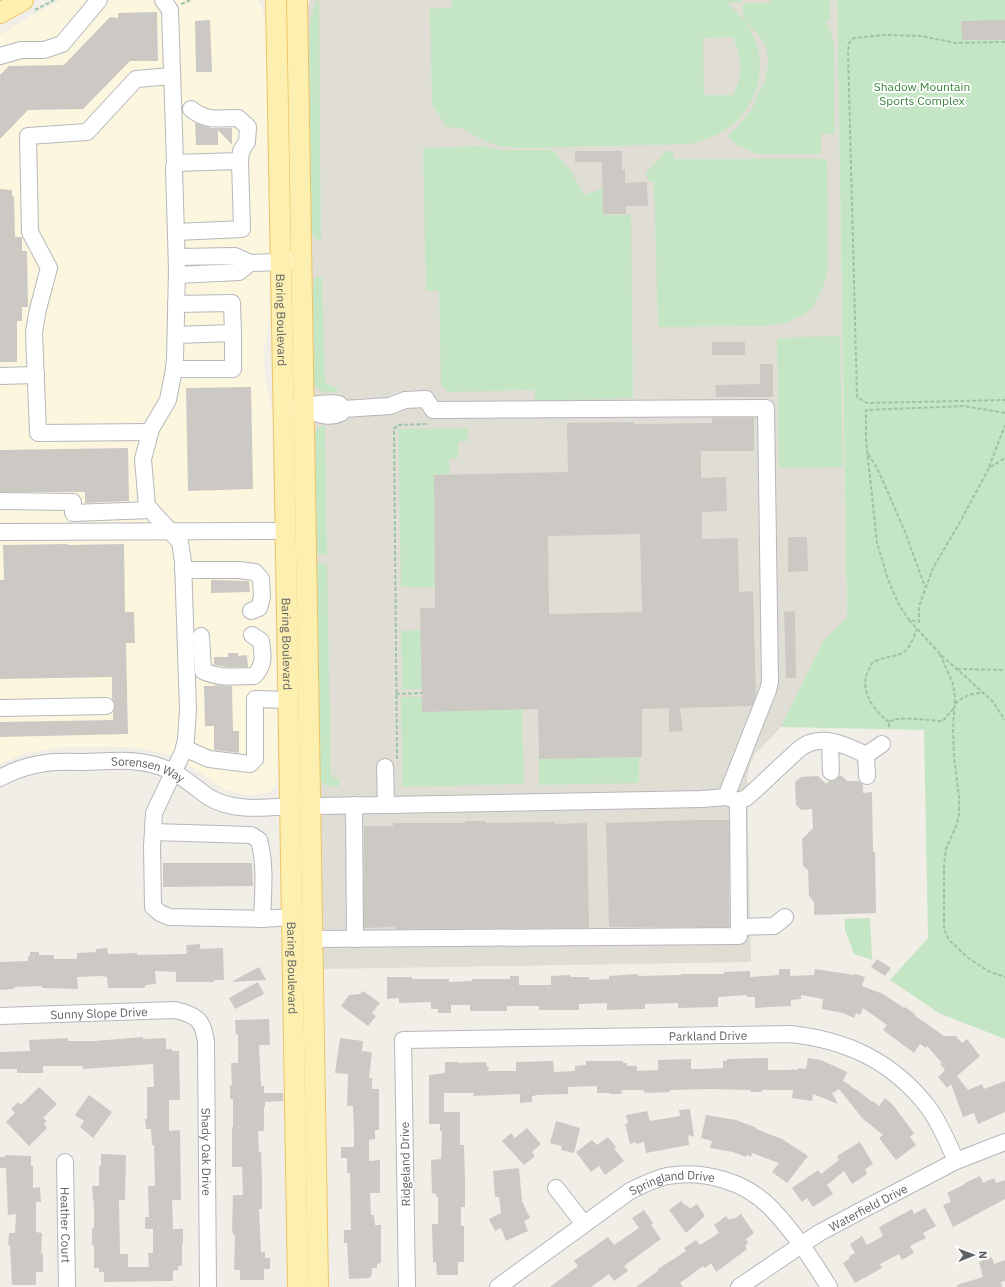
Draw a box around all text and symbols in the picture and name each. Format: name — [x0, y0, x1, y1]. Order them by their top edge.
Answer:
park label: Shadow Mountain Sports Complex — [874, 79, 970, 108]
street label: Baring Boulevard — [274, 274, 290, 366]
street label: Baring Boulevard — [279, 598, 296, 690]
street label: Sorensen Way — [111, 753, 188, 785]
street label: Baring Boulevard — [285, 922, 301, 1014]
street label: Sunny Slope Drive — [50, 1003, 148, 1022]
street label: Parkland Drive — [669, 1027, 748, 1043]
street label: Shady Oak Drive — [199, 1108, 215, 1196]
street label: Ridgeland Drive — [397, 1121, 413, 1206]
street label: Springland Drive — [626, 1167, 717, 1198]
street label: Waterfield Drive — [826, 1180, 910, 1234]
street label: Heather Court — [58, 1187, 74, 1263]
north arrow — [953, 1235, 993, 1275]
text: N — [976, 1251, 990, 1259]

